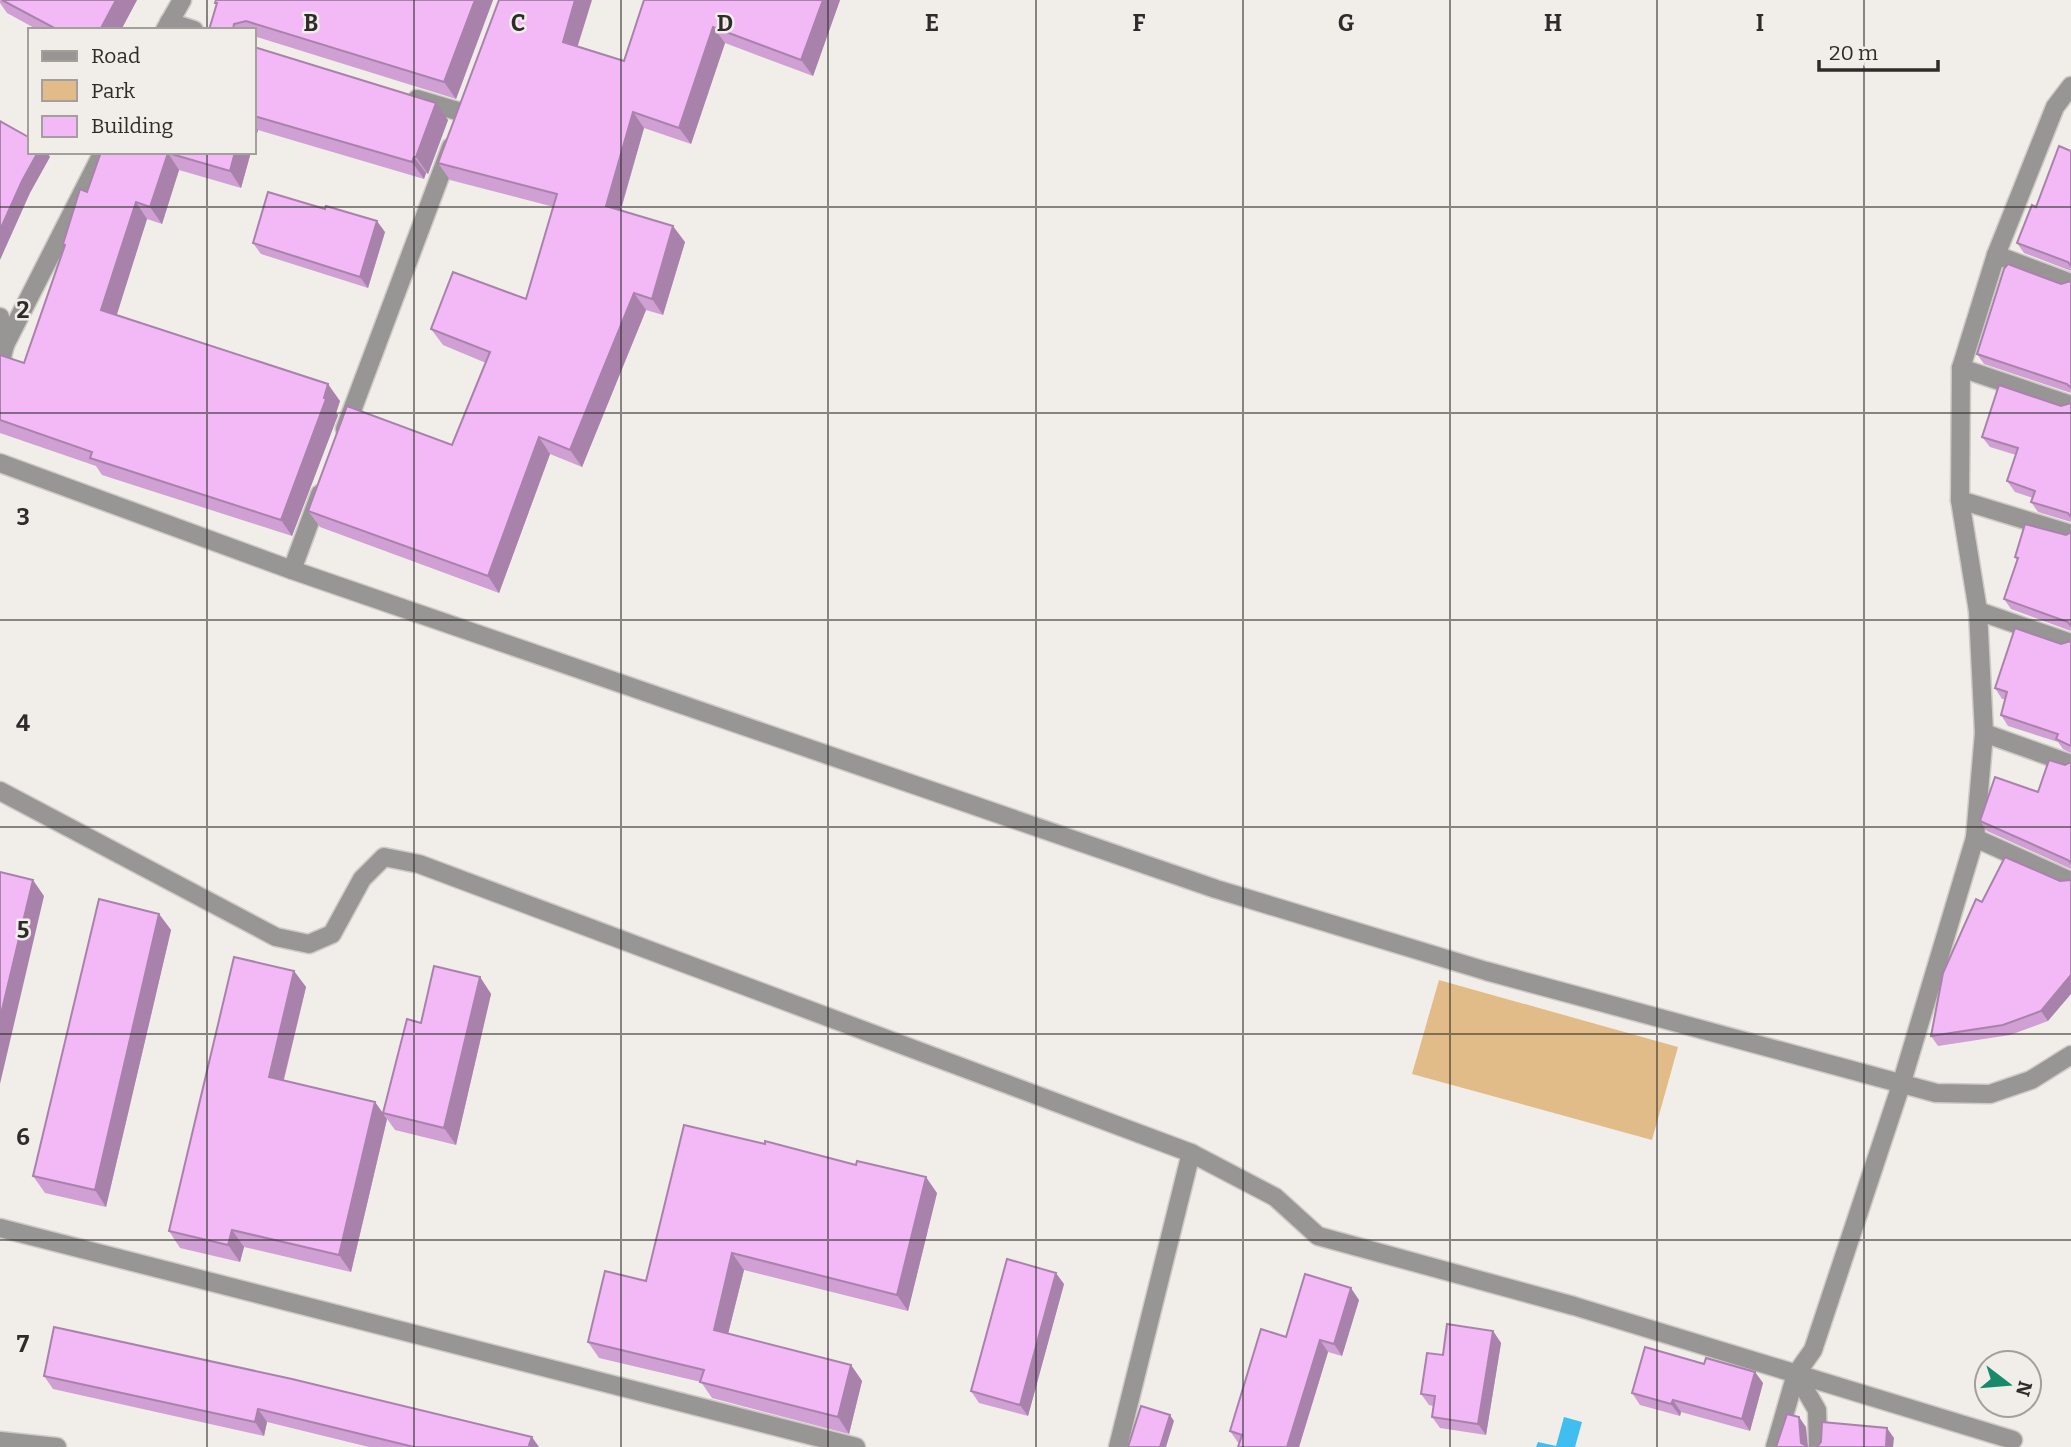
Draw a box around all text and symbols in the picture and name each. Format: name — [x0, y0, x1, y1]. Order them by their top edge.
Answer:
text: B — [304, 9, 318, 37]
text: C — [511, 9, 525, 37]
text: D — [717, 9, 733, 37]
text: E — [925, 9, 939, 37]
text: F — [1133, 9, 1146, 37]
text: G — [1338, 9, 1355, 37]
text: H — [1544, 9, 1562, 37]
text: I — [1756, 9, 1764, 37]
legend — [28, 28, 256, 154]
scale bar — [1819, 28, 1938, 72]
text: 20 m — [1829, 40, 1878, 66]
text: Road — [91, 43, 140, 69]
text: Park — [91, 78, 135, 104]
text: Building — [91, 113, 174, 139]
text: 2 — [17, 296, 30, 324]
text: 3 — [16, 503, 30, 531]
text: 4 — [16, 709, 30, 737]
text: 5 — [17, 916, 29, 944]
text: 6 — [16, 1123, 30, 1151]
text: 7 — [17, 1330, 30, 1358]
north arrow — [1973, 1349, 2043, 1419]
text: N — [2011, 1378, 2037, 1399]

